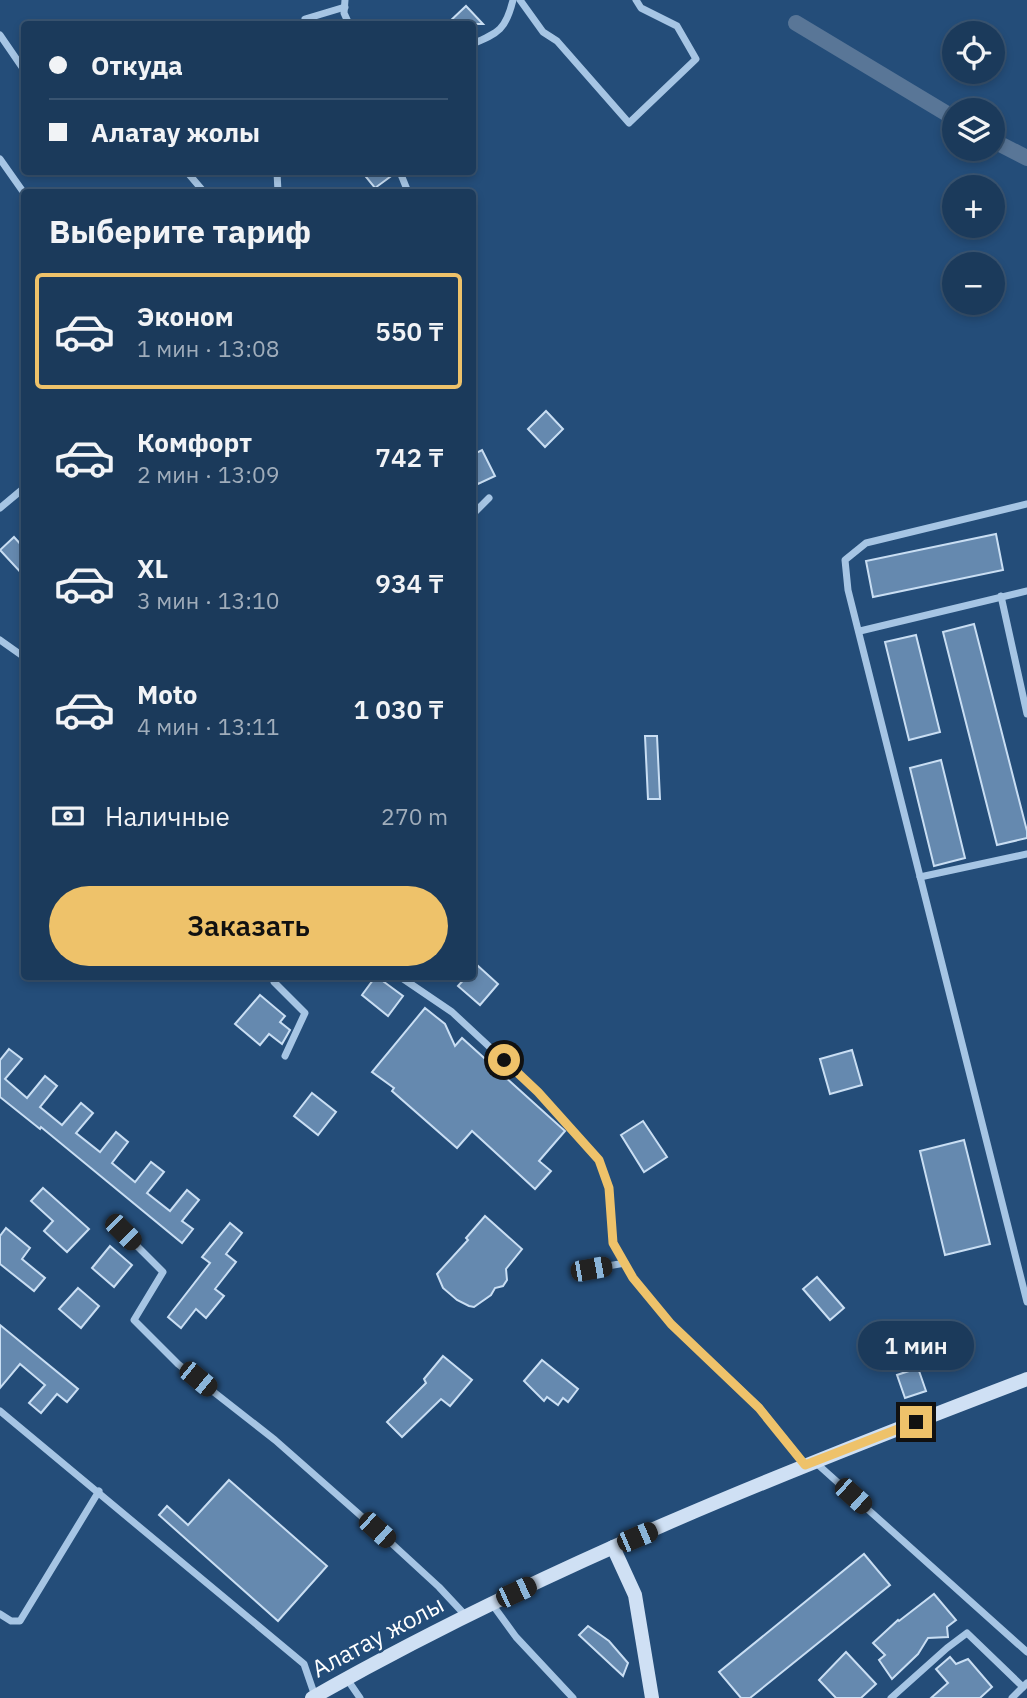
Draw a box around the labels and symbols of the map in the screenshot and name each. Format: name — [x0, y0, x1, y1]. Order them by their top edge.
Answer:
route start — [488, 1044, 520, 1076]
car — [101, 1210, 146, 1254]
car — [569, 1255, 614, 1283]
callout: 1 мин — [858, 1320, 974, 1370]
car — [176, 1358, 221, 1400]
route end — [900, 1406, 932, 1438]
car — [831, 1474, 876, 1518]
car — [355, 1508, 400, 1552]
car — [614, 1519, 661, 1555]
car — [493, 1574, 540, 1610]
street label: Алатау жолы — [306, 1588, 449, 1684]

